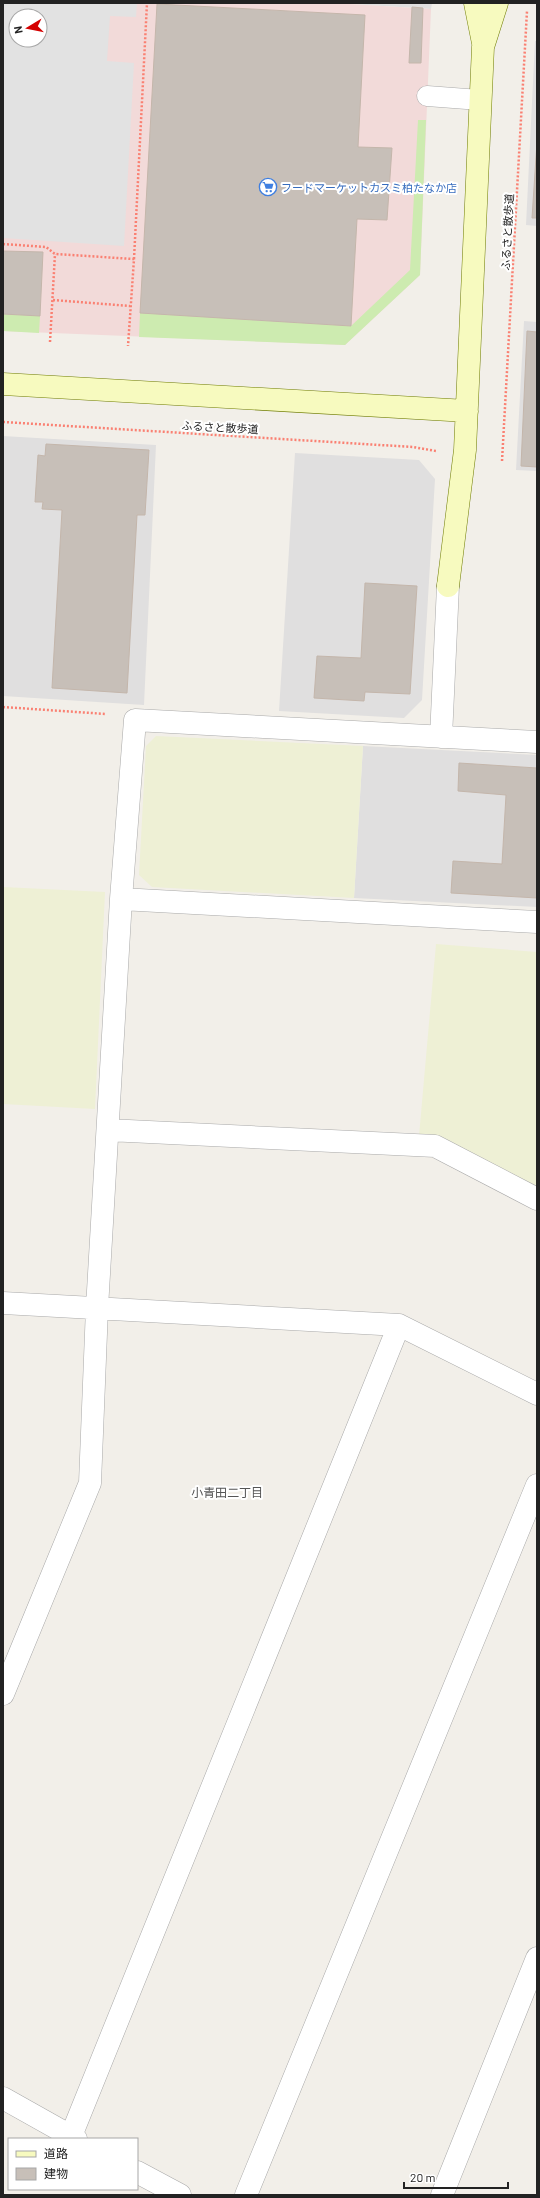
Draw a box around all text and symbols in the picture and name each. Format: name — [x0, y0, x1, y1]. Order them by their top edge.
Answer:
north arrow — [8, 8, 48, 48]
text: N — [11, 25, 25, 35]
supermarket icon: フードマーケットカスミ柏たなか店 — [258, 177, 278, 197]
place label: フードマーケットカスミ柏たなか店 — [281, 181, 457, 194]
street label: ふるさと散歩道 — [498, 193, 516, 271]
street label: ふるさと散歩道 — [181, 418, 259, 436]
district label: 小青田二丁目 — [191, 1485, 263, 1499]
legend — [8, 2138, 138, 2190]
text: 道路 — [44, 2146, 68, 2160]
scale bar — [404, 2164, 508, 2190]
text: 建物 — [44, 2166, 68, 2180]
text: 20 m — [410, 2170, 436, 2184]

